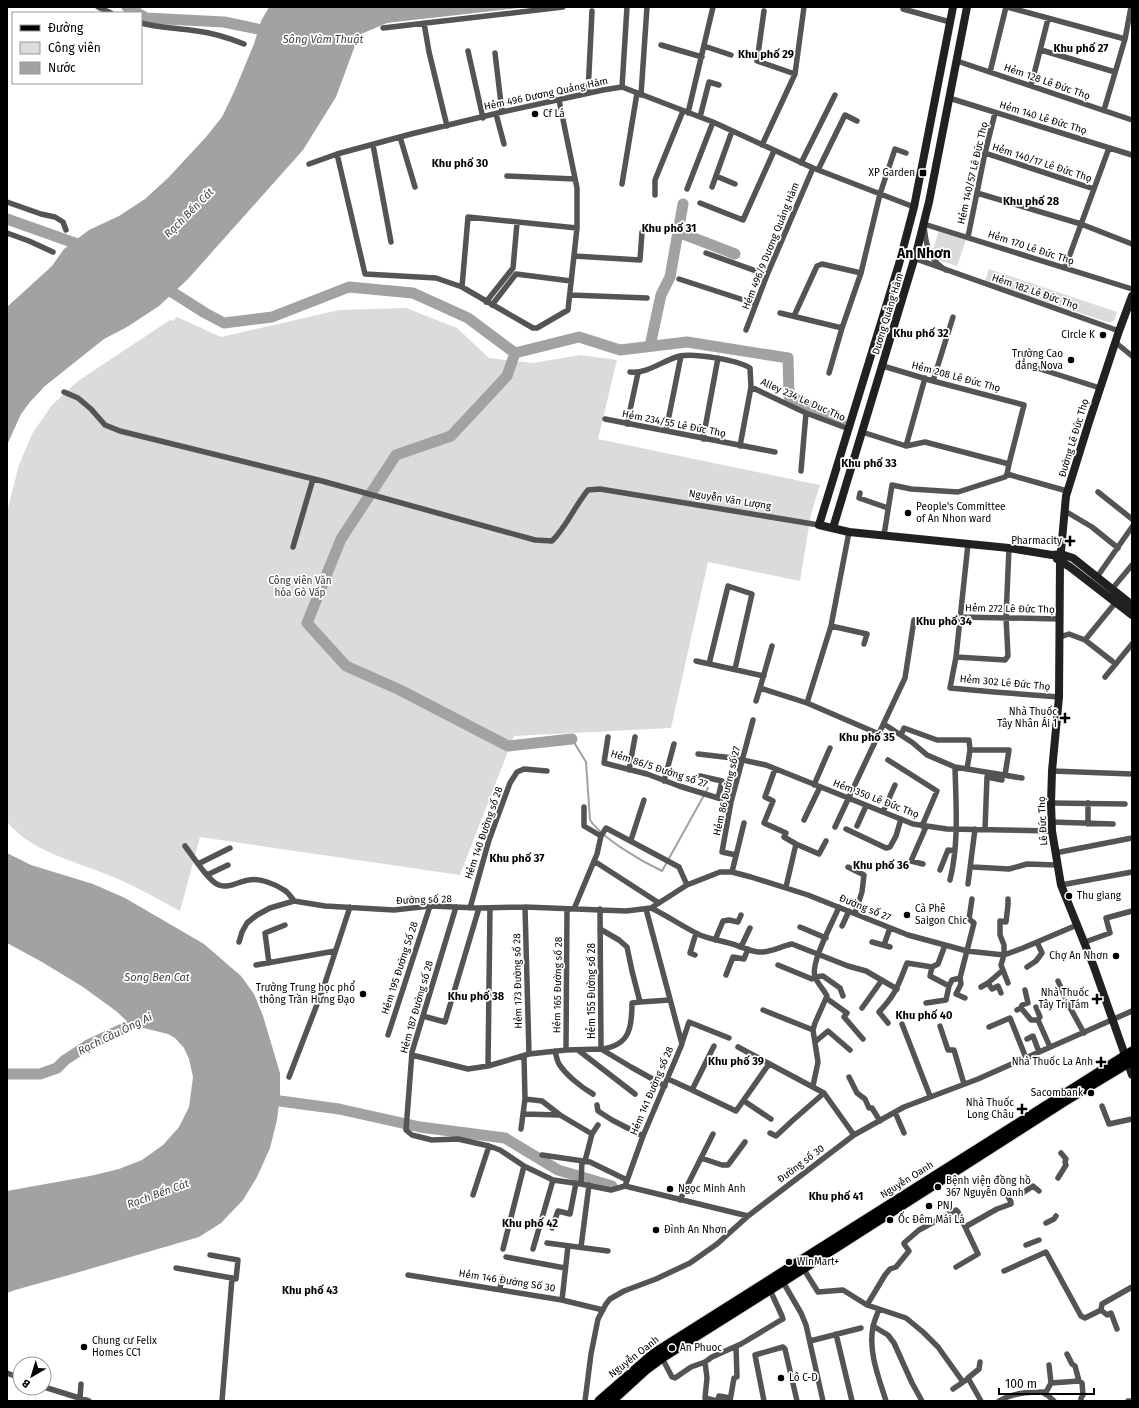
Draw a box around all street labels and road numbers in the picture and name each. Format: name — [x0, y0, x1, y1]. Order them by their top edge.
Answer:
street label: Hẻm 128 Lê Đức Thọ — [1002, 61, 1092, 102]
street label: Hẻm 496 Dương Quảng Hàm — [483, 74, 609, 113]
street label: Hẻm 140 Lê Đức Thọ — [998, 98, 1089, 137]
street label: Hẻm 140/57 Lê Đức Thọ — [954, 120, 991, 226]
street label: Hẻm 140/17 Lê Đức Thọ — [991, 140, 1094, 185]
street label: Hẻm 496/9 Dương Quảng Hàm — [739, 180, 802, 311]
street label: Hẻm 170 Lê Đức Thọ — [986, 227, 1076, 268]
street label: Dương Quảng Hàm — [869, 271, 906, 356]
street label: Hẻm 182 Lê Đức Thọ — [990, 271, 1080, 312]
street label: Hẻm 208 Lê Đức Thọ — [910, 358, 1002, 395]
street label: Alley 234 Le Duc Tho — [759, 376, 847, 424]
street label: Đường Lê Đức Thọ — [1055, 397, 1092, 479]
street label: Hẻm 234/55 Lê Đức Thọ — [621, 407, 727, 440]
street label: Nguyễn Văn Lượng — [688, 487, 773, 513]
street label: Hẻm 272 Lê Đức Thọ — [965, 601, 1055, 616]
street label: Hẻm 302 Lê Đức Thọ — [959, 672, 1051, 693]
street label: Hẻm 86 Đường số 27 — [710, 744, 743, 837]
street label: Hẻm 86/5 Đường số 27 — [609, 747, 710, 791]
street label: Hẻm 350 Lê Đức Thọ — [831, 776, 921, 821]
street label: Hẻm 140 Đường số 28 — [462, 784, 506, 881]
street label: Lê Đức Thọ — [1035, 796, 1050, 846]
street label: Đường số 27 — [837, 891, 893, 924]
street label: Đường số 28 — [396, 892, 453, 907]
street label: Hẻm 195 Đường Số 28 — [378, 919, 421, 1016]
street label: Hẻm 173 Đường số 28 — [510, 933, 525, 1029]
street label: Hẻm 165 Đường số 28 — [550, 936, 565, 1033]
street label: Hẻm 155 Đường số 28 — [585, 942, 598, 1039]
street label: Hẻm 187 Đường số 28 — [397, 959, 436, 1055]
street label: Hẻm 141 Đường số 28 — [627, 1044, 676, 1137]
street label: Đường số 30 — [775, 1141, 827, 1186]
street label: Nguyễn Oanh — [878, 1158, 936, 1201]
street label: Hẻm 146 Đường Số 30 — [458, 1266, 557, 1295]
street label: Nguyễn Oanh — [606, 1333, 662, 1380]

